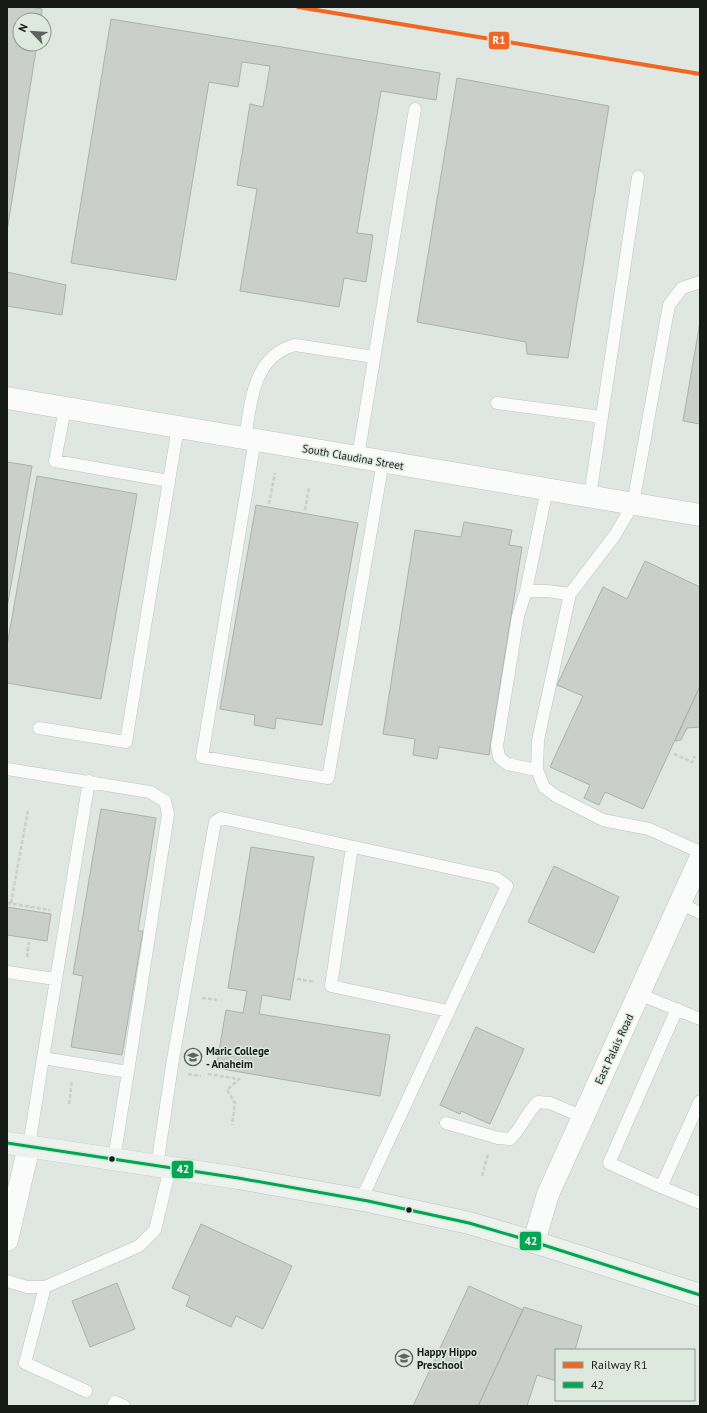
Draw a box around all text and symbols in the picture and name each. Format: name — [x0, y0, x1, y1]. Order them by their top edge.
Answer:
north arrow — [12, 12, 52, 52]
text: N — [15, 22, 31, 34]
line badge: R1 — [488, 31, 510, 50]
text: R1 — [493, 33, 505, 47]
street label: South Claudina Street — [301, 441, 405, 473]
street label: East Palais Road — [592, 1011, 637, 1087]
place label: Maric College - Anaheim — [206, 1044, 270, 1071]
school or university icon: Maric College - Anaheim — [183, 1047, 203, 1067]
unlabelled marker — [107, 1154, 117, 1164]
line badge: 42 — [171, 1160, 194, 1179]
text: 42 — [177, 1162, 189, 1176]
unlabelled marker — [404, 1205, 414, 1215]
line badge: 42 — [519, 1231, 542, 1251]
text: 42 — [525, 1234, 537, 1248]
place label: Happy Hippo Preschool — [417, 1345, 477, 1372]
school or university icon: Happy Hippo Preschool — [394, 1348, 414, 1368]
legend — [555, 1349, 695, 1401]
text: Railway R1 — [591, 1357, 648, 1372]
text: 42 — [591, 1377, 604, 1392]

